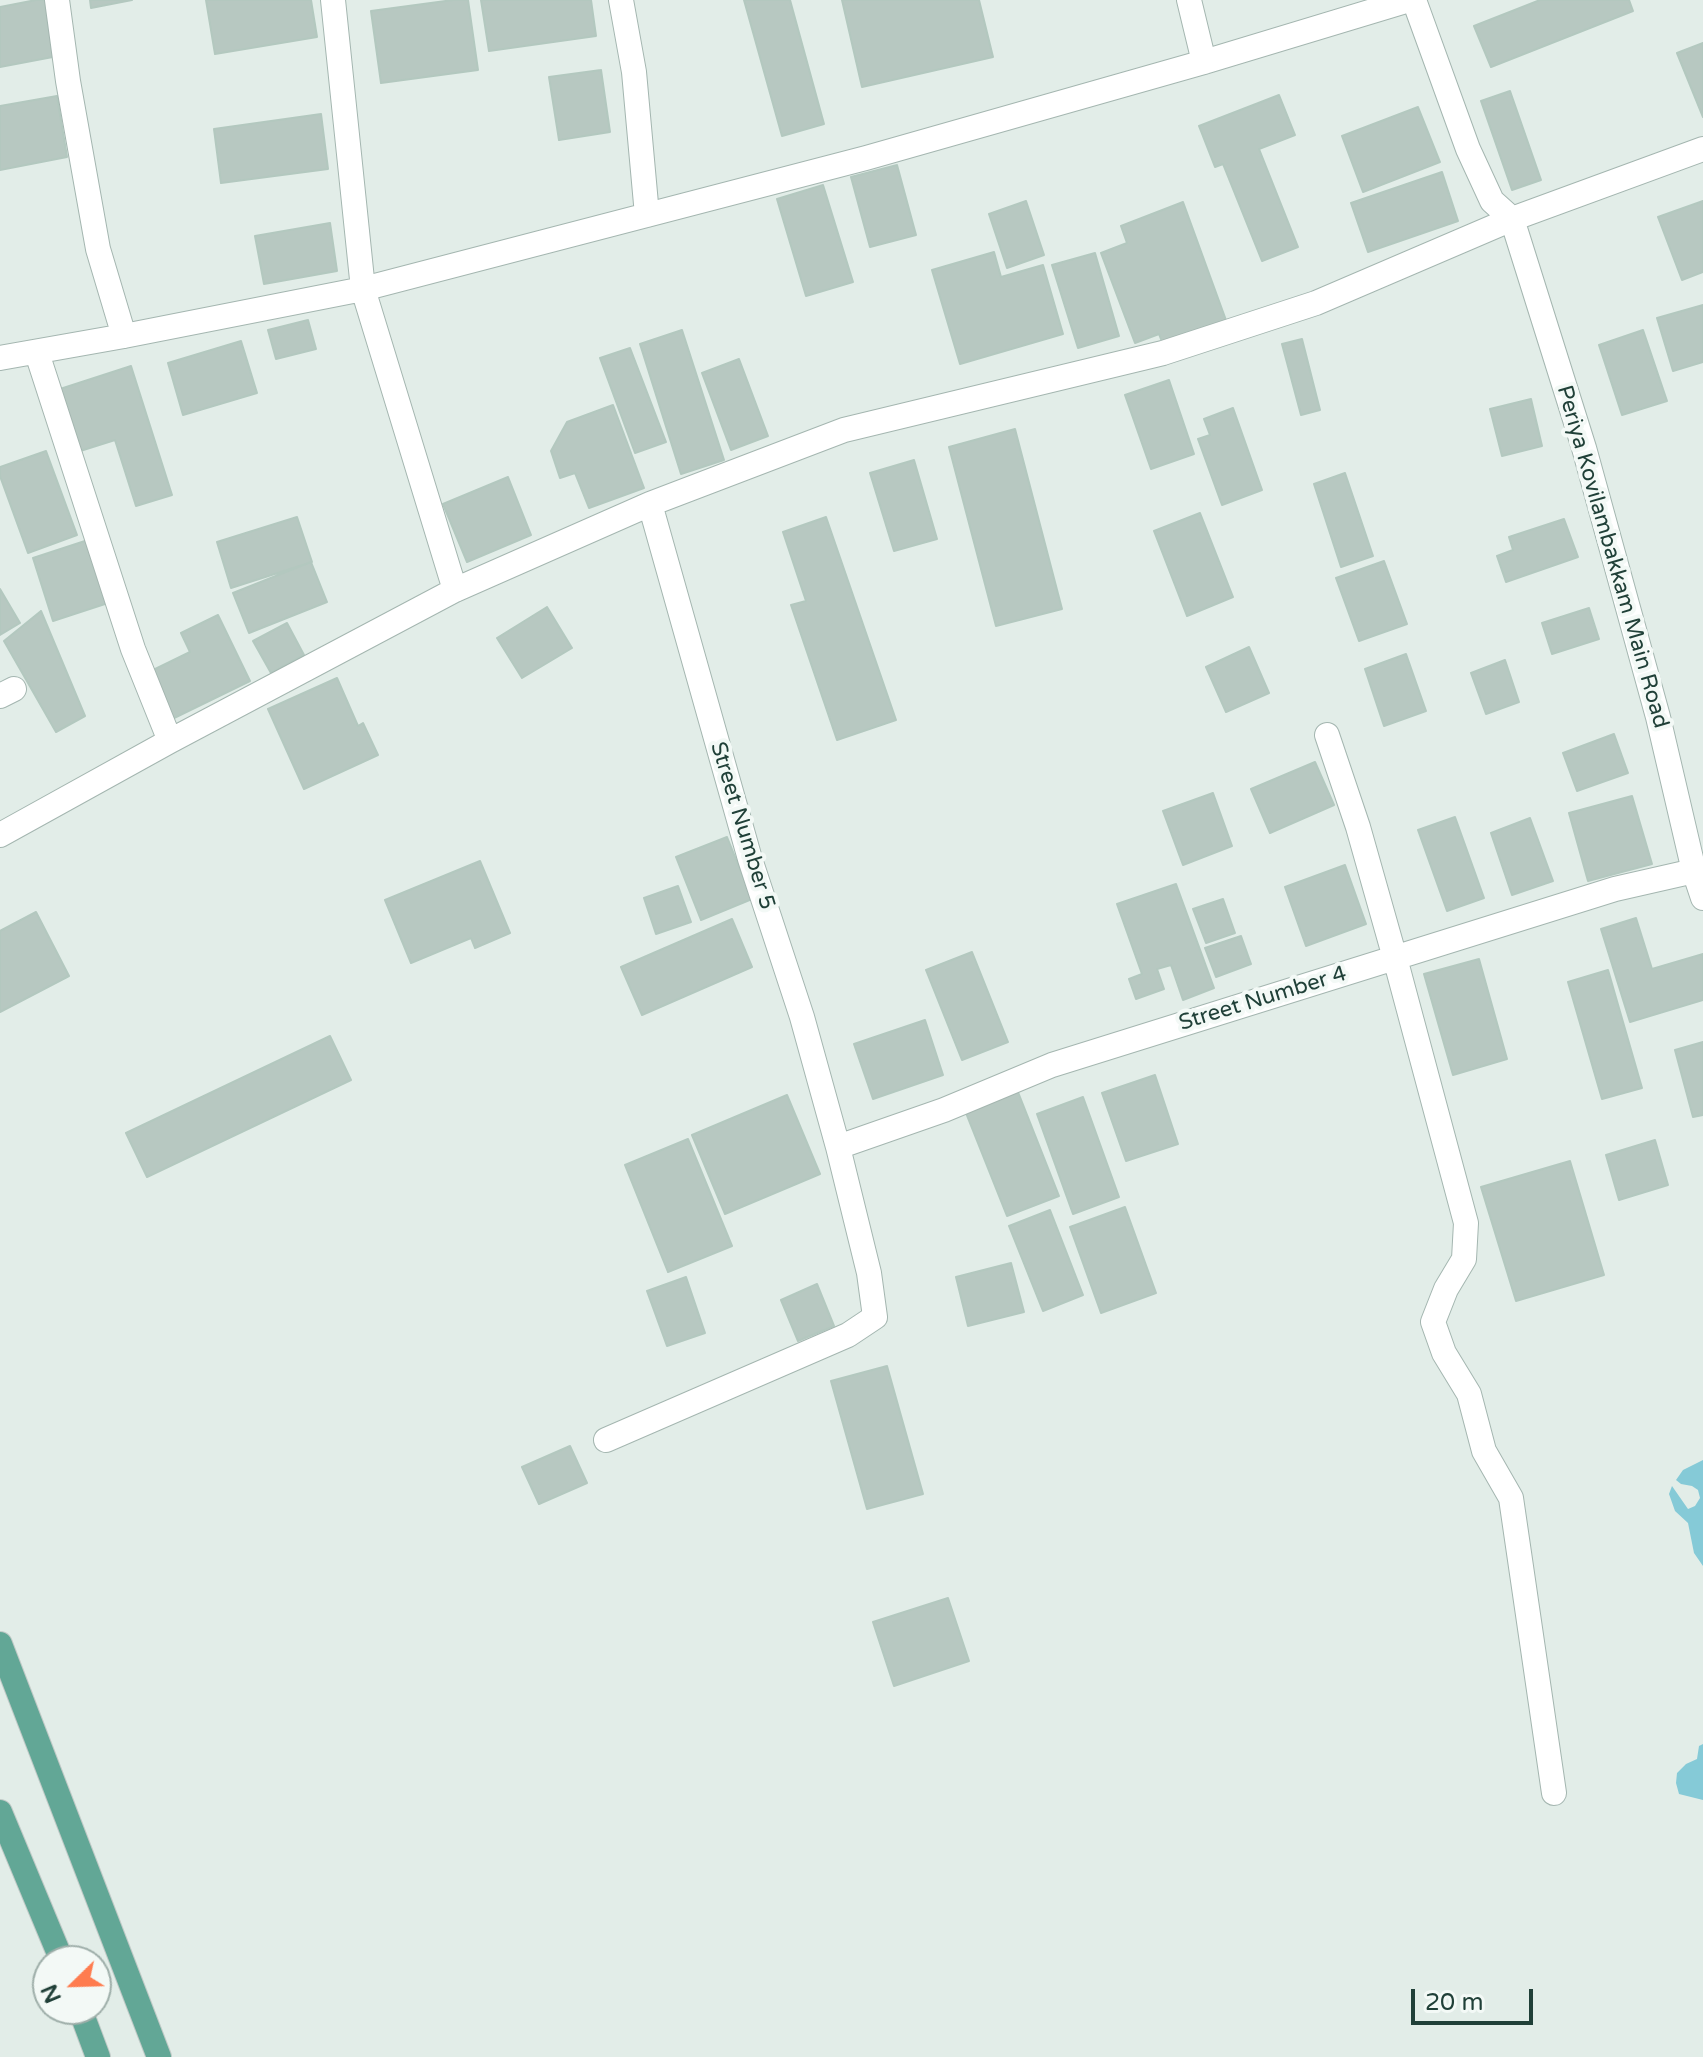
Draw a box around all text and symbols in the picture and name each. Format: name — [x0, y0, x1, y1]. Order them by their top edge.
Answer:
street label: Periya Kovilambakkam Main Road — [1550, 382, 1674, 732]
street label: Street Number 5 — [704, 739, 780, 913]
street label: Street Number 4 — [1176, 961, 1350, 1037]
north arrow — [32, 1945, 112, 2025]
scale bar — [1415, 1973, 1537, 2023]
text: N — [36, 1980, 67, 2007]
text: 20 m — [1425, 1988, 1483, 2017]

